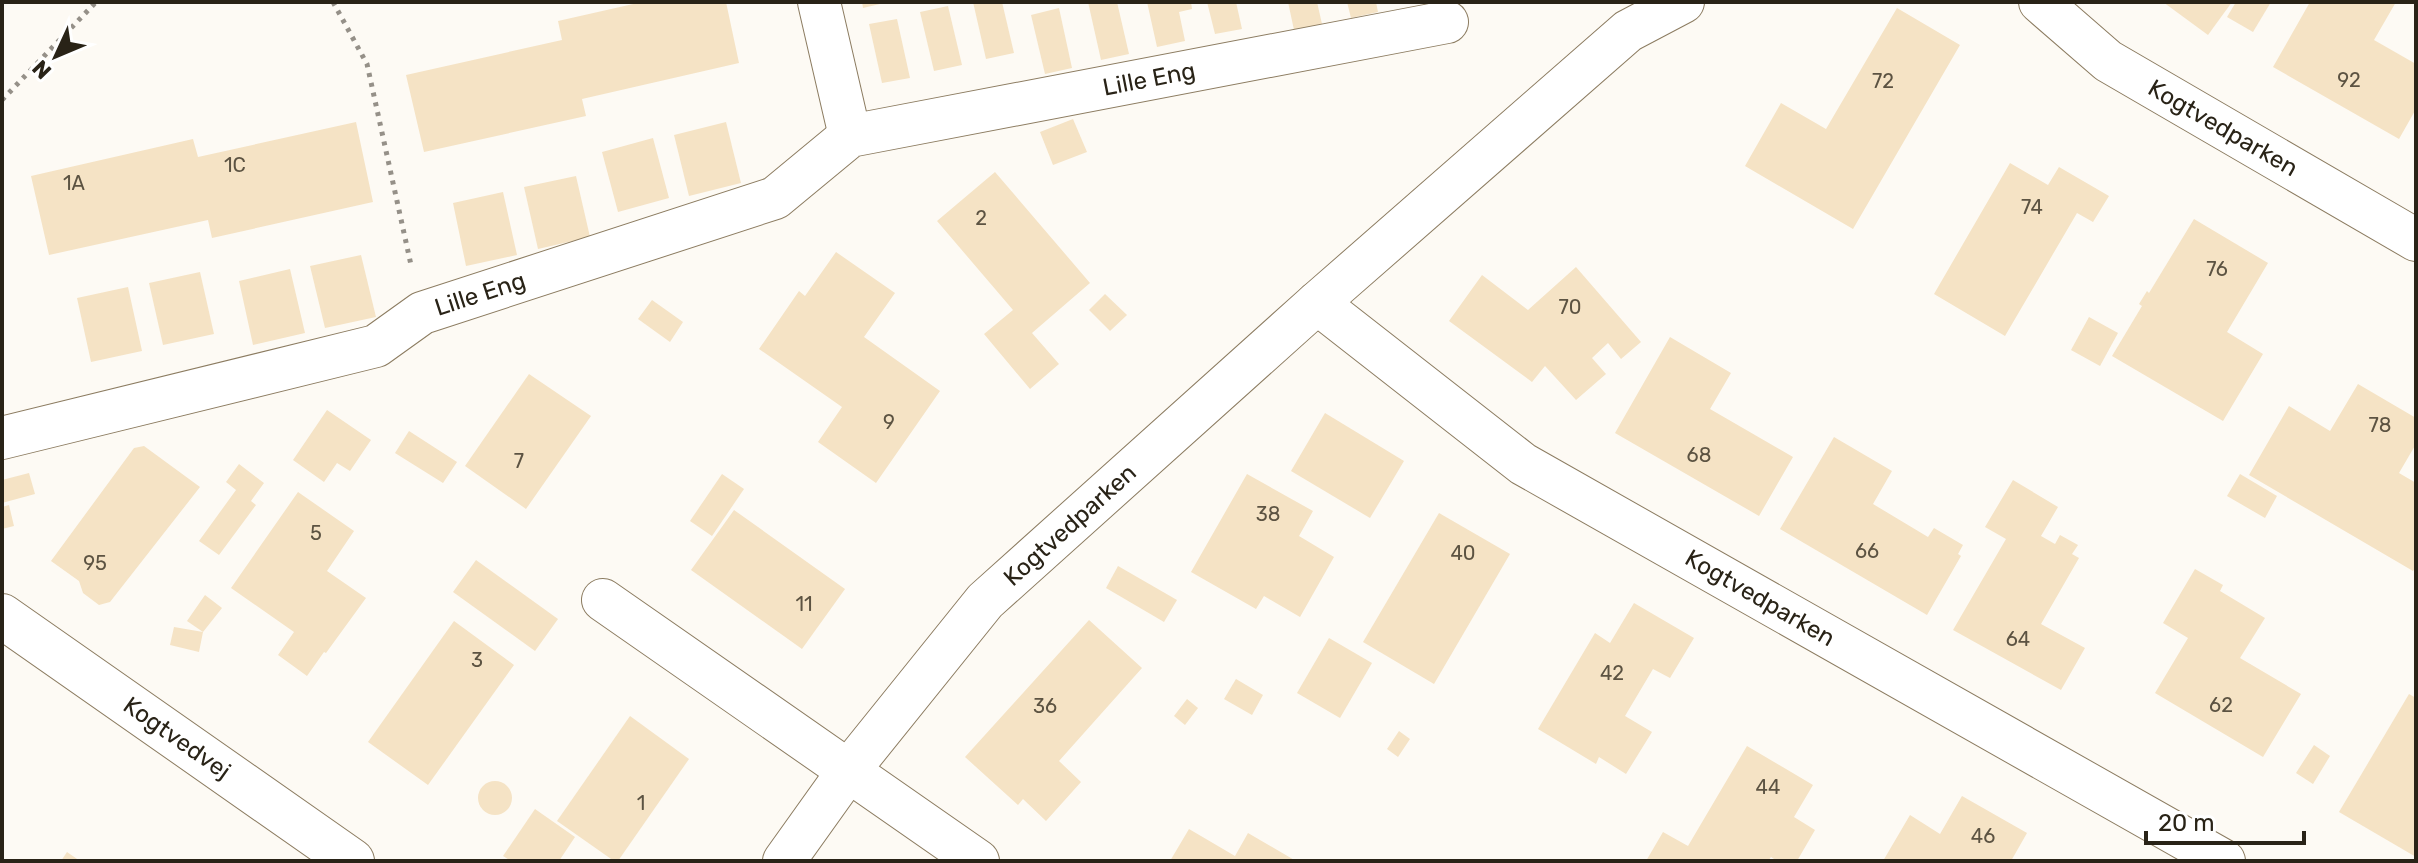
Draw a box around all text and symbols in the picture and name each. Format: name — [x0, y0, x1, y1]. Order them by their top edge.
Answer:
north arrow — [16, 16, 96, 96]
text: N — [27, 54, 57, 85]
street label: Lille Eng — [1100, 56, 1198, 102]
house number: 92 — [2337, 68, 2361, 92]
house number: 72 — [1872, 69, 1894, 93]
street label: Kogtvedparken — [2143, 74, 2303, 182]
house number: 1C — [224, 153, 246, 177]
house number: 1A — [63, 171, 85, 195]
house number: 74 — [2021, 195, 2043, 219]
house number: 2 — [975, 206, 987, 230]
house number: 76 — [2206, 257, 2228, 281]
street label: Lille Eng — [431, 266, 529, 322]
house number: 70 — [1559, 295, 1581, 319]
house number: 9 — [883, 410, 895, 434]
house number: 78 — [2369, 413, 2391, 437]
house number: 68 — [1687, 443, 1711, 467]
house number: 7 — [514, 449, 524, 473]
street label: Kogtvedparken — [998, 458, 1142, 592]
house number: 38 — [1256, 502, 1280, 526]
house number: 5 — [310, 521, 322, 545]
house number: 66 — [1855, 539, 1879, 563]
house number: 40 — [1450, 541, 1476, 565]
street label: Kogtvedparken — [1680, 544, 1840, 652]
house number: 95 — [83, 551, 107, 575]
house number: 11 — [795, 592, 813, 616]
house number: 64 — [2006, 627, 2030, 651]
house number: 3 — [471, 648, 483, 672]
house number: 42 — [1600, 661, 1624, 685]
street label: Kogtvedvej — [118, 691, 236, 785]
house number: 62 — [2209, 693, 2233, 717]
house number: 36 — [1033, 694, 1057, 718]
house number: 44 — [1756, 775, 1780, 799]
house number: 1 — [637, 791, 645, 815]
scale bar — [2146, 795, 2304, 845]
text: 20 m — [2158, 809, 2215, 837]
house number: 46 — [1971, 824, 1995, 848]

